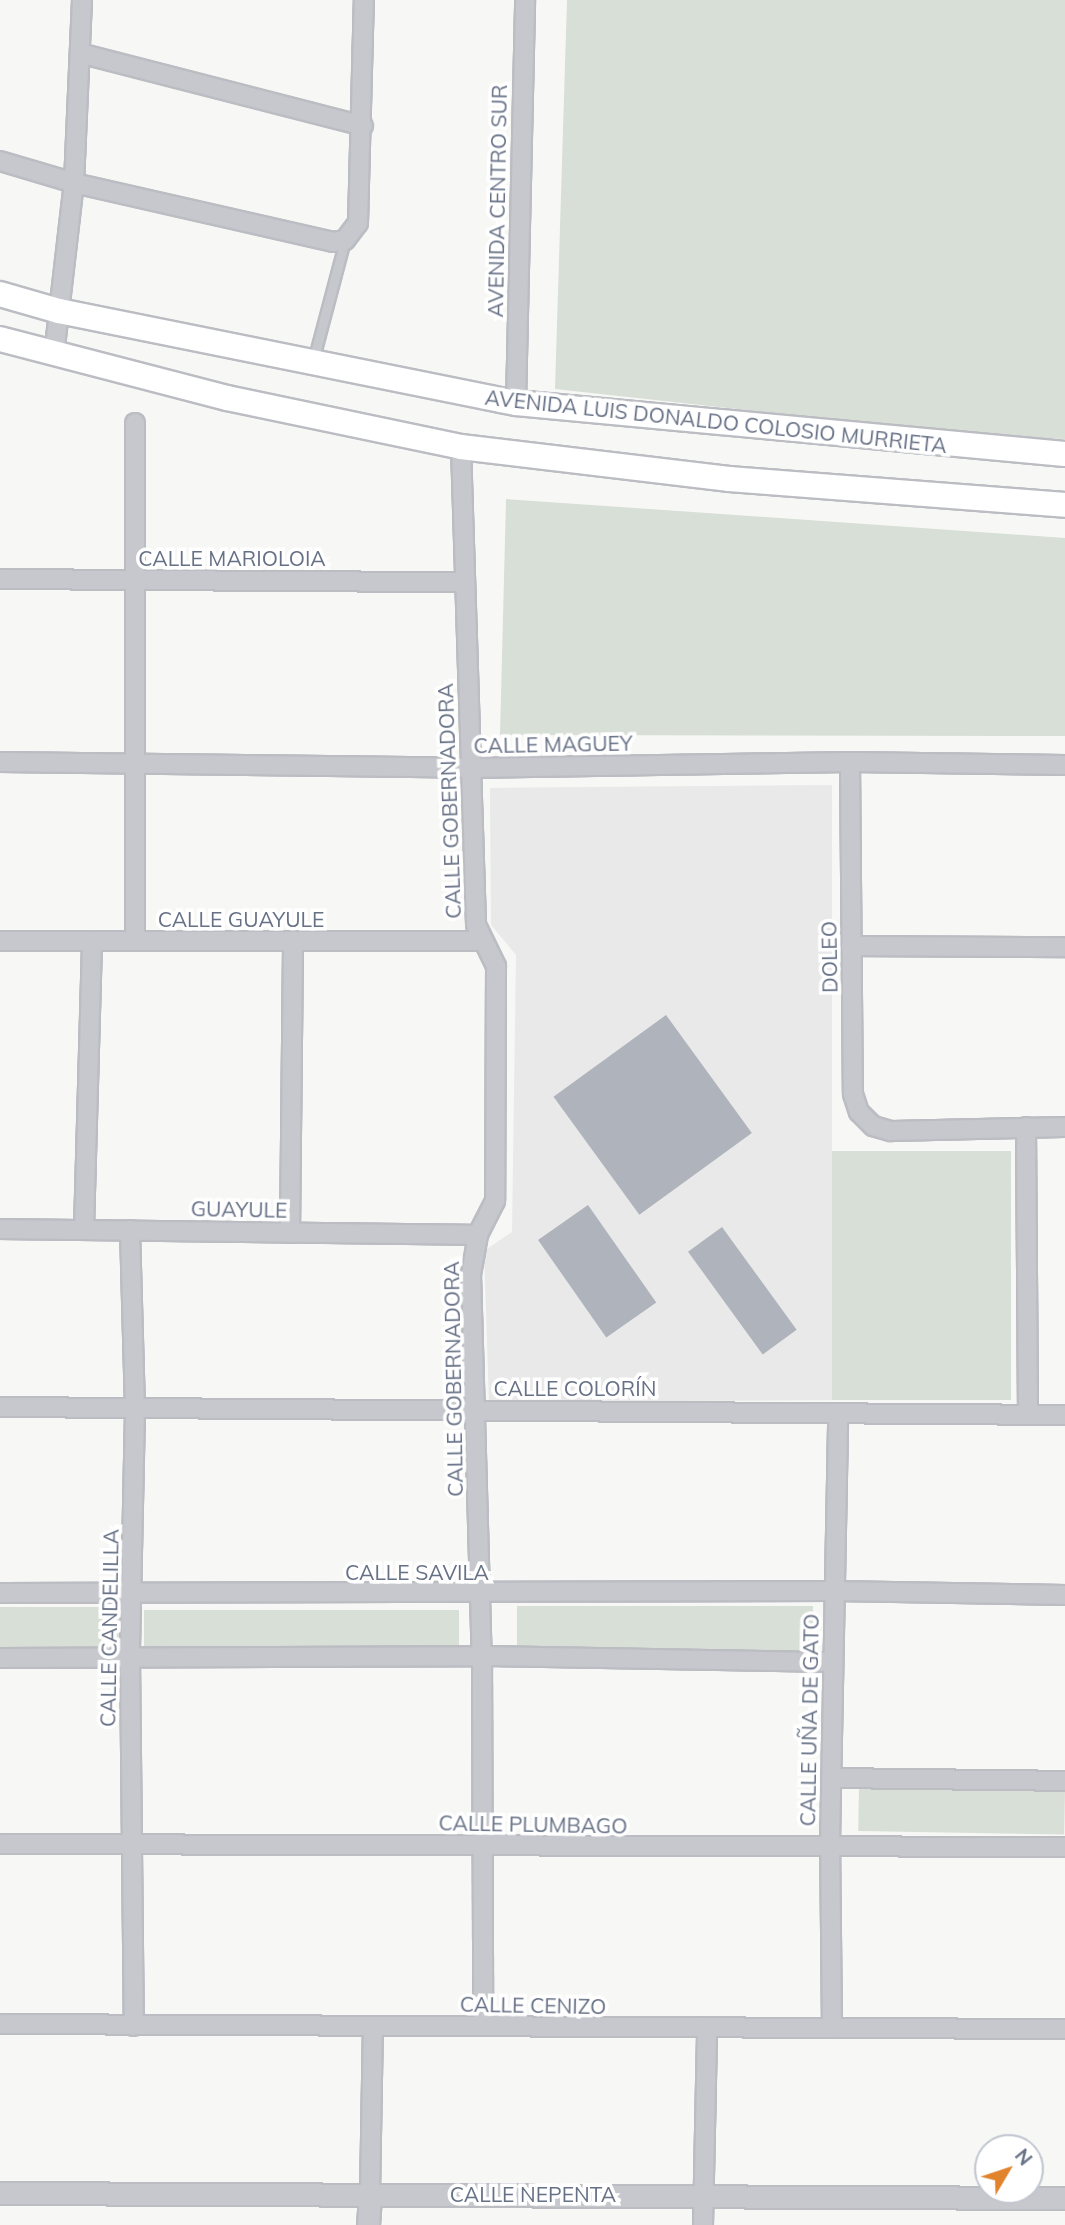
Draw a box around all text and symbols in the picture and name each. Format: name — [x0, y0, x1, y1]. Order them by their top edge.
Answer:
street label: AVENIDA CENTRO SUR — [482, 84, 512, 318]
street label: AVENIDA LUIS DONALDO COLOSIO MURRIETA — [484, 384, 948, 458]
street label: CALLE MARIOLOIA — [138, 545, 326, 571]
street label: CALLE GOBERNADORA — [432, 683, 466, 919]
street label: CALLE MAGUEY — [473, 730, 633, 758]
street label: CALLE GUAYULE — [158, 906, 324, 932]
street label: DOLEO — [816, 921, 842, 993]
street label: GUAYULE — [191, 1196, 287, 1222]
street label: CALLE GOBERNADORA — [438, 1261, 468, 1497]
street label: CALLE COLORÍN — [494, 1375, 656, 1401]
street label: CALLE CANDELILLA — [95, 1529, 123, 1727]
street label: CALLE SAVILA — [345, 1559, 489, 1585]
street label: CALLE UÑA DE GATO — [795, 1613, 823, 1827]
street label: CALLE PLUMBAGO — [438, 1810, 628, 1838]
street label: CALLE CENIZO — [460, 1991, 606, 2019]
north arrow — [974, 2134, 1044, 2204]
text: N — [1010, 2144, 1038, 2170]
street label: CALLE NEPENTA — [450, 2181, 616, 2207]

